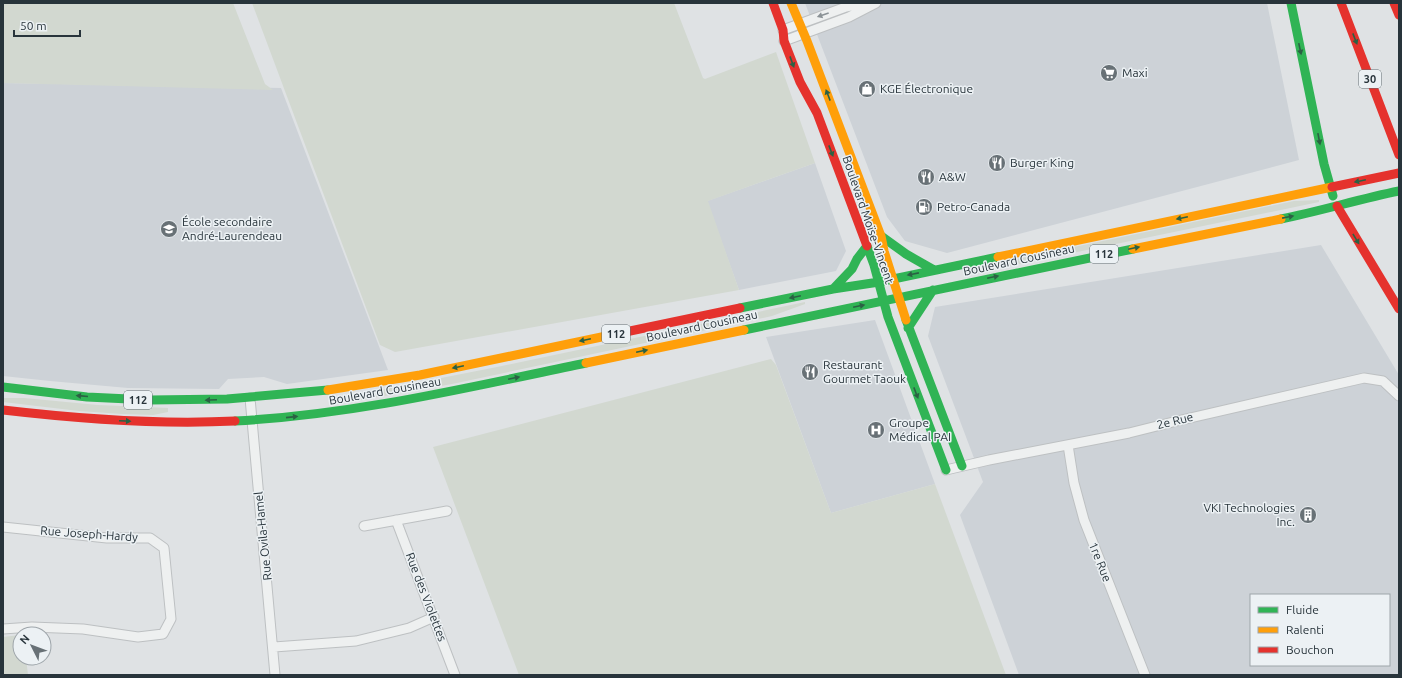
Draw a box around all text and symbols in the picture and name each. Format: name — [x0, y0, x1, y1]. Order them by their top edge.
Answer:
scale bar — [14, 12, 80, 38]
one-way arrow — [816, 13, 828, 19]
text: 50 m — [20, 19, 47, 32]
one-way arrow — [1352, 34, 1358, 46]
one-way arrow — [1298, 42, 1304, 55]
one-way arrow — [790, 56, 796, 68]
supermarket icon: Maxi — [1099, 63, 1119, 83]
place label: Maxi — [1122, 66, 1148, 79]
road number: 30 — [1359, 70, 1381, 88]
shop icon: KGE Électronique — [857, 79, 877, 99]
place label: KGE Électronique — [880, 82, 973, 95]
one-way arrow — [824, 88, 830, 100]
one-way arrow — [1317, 133, 1323, 146]
one-way arrow — [829, 145, 835, 157]
restaurant icon: Burger King — [987, 153, 1007, 173]
street label: Boulevard Moïse-Vincent — [840, 154, 897, 286]
place label: Burger King — [1010, 156, 1074, 169]
restaurant icon: A&W — [916, 167, 936, 187]
place label: A&W — [939, 170, 966, 183]
one-way arrow — [1354, 178, 1366, 184]
fuel station icon: Petro-Canada — [914, 197, 934, 217]
place label: Petro-Canada — [937, 200, 1010, 213]
one-way arrow — [1281, 214, 1294, 220]
place label: École secondaire André-Laurendeau — [182, 215, 282, 242]
one-way arrow — [1176, 216, 1188, 222]
school or university icon: École secondaire André-Laurendeau — [159, 219, 179, 239]
one-way arrow — [1353, 233, 1360, 245]
street label: Boulevard Cousineau — [962, 241, 1076, 278]
road number: 112 — [1090, 245, 1118, 263]
one-way arrow — [1128, 245, 1140, 251]
one-way arrow — [907, 272, 920, 278]
one-way arrow — [987, 274, 999, 280]
one-way arrow — [788, 294, 801, 300]
one-way arrow — [853, 302, 865, 308]
street label: Boulevard Cousineau — [645, 307, 759, 344]
road number: 112 — [602, 325, 630, 343]
one-way arrow — [579, 338, 591, 344]
one-way arrow — [636, 348, 648, 354]
place label: Restaurant Gourmet Taouk — [823, 358, 906, 385]
restaurant icon: Restaurant Gourmet Taouk — [800, 362, 820, 382]
one-way arrow — [452, 364, 464, 370]
street label: Boulevard Cousineau — [328, 374, 442, 407]
one-way arrow — [508, 374, 521, 380]
one-way arrow — [914, 387, 920, 399]
road number: 112 — [124, 391, 152, 409]
one-way arrow — [76, 393, 88, 400]
one-way arrow — [205, 396, 217, 403]
street label: 2e Rue — [1155, 410, 1194, 431]
one-way arrow — [285, 413, 298, 420]
place label: Groupe Médical PAI — [889, 416, 951, 443]
one-way arrow — [119, 418, 131, 425]
hospital icon: Groupe Médical PAI — [866, 420, 886, 440]
street label: Rue Ovila-Hamel — [251, 491, 274, 581]
place label: VKI Technologies Inc. — [1203, 501, 1295, 528]
building icon: VKI Technologies Inc. — [1298, 505, 1318, 525]
street label: Rue Joseph-Hardy — [40, 524, 138, 543]
street label: 1re Rue — [1087, 540, 1114, 584]
street label: Rue des Violettes — [404, 550, 449, 643]
legend — [1250, 594, 1390, 666]
text: Fluide — [1286, 603, 1319, 616]
text: Ralenti — [1286, 623, 1324, 636]
north arrow — [12, 626, 52, 666]
text: N — [17, 632, 32, 646]
text: Bouchon — [1286, 643, 1334, 656]

